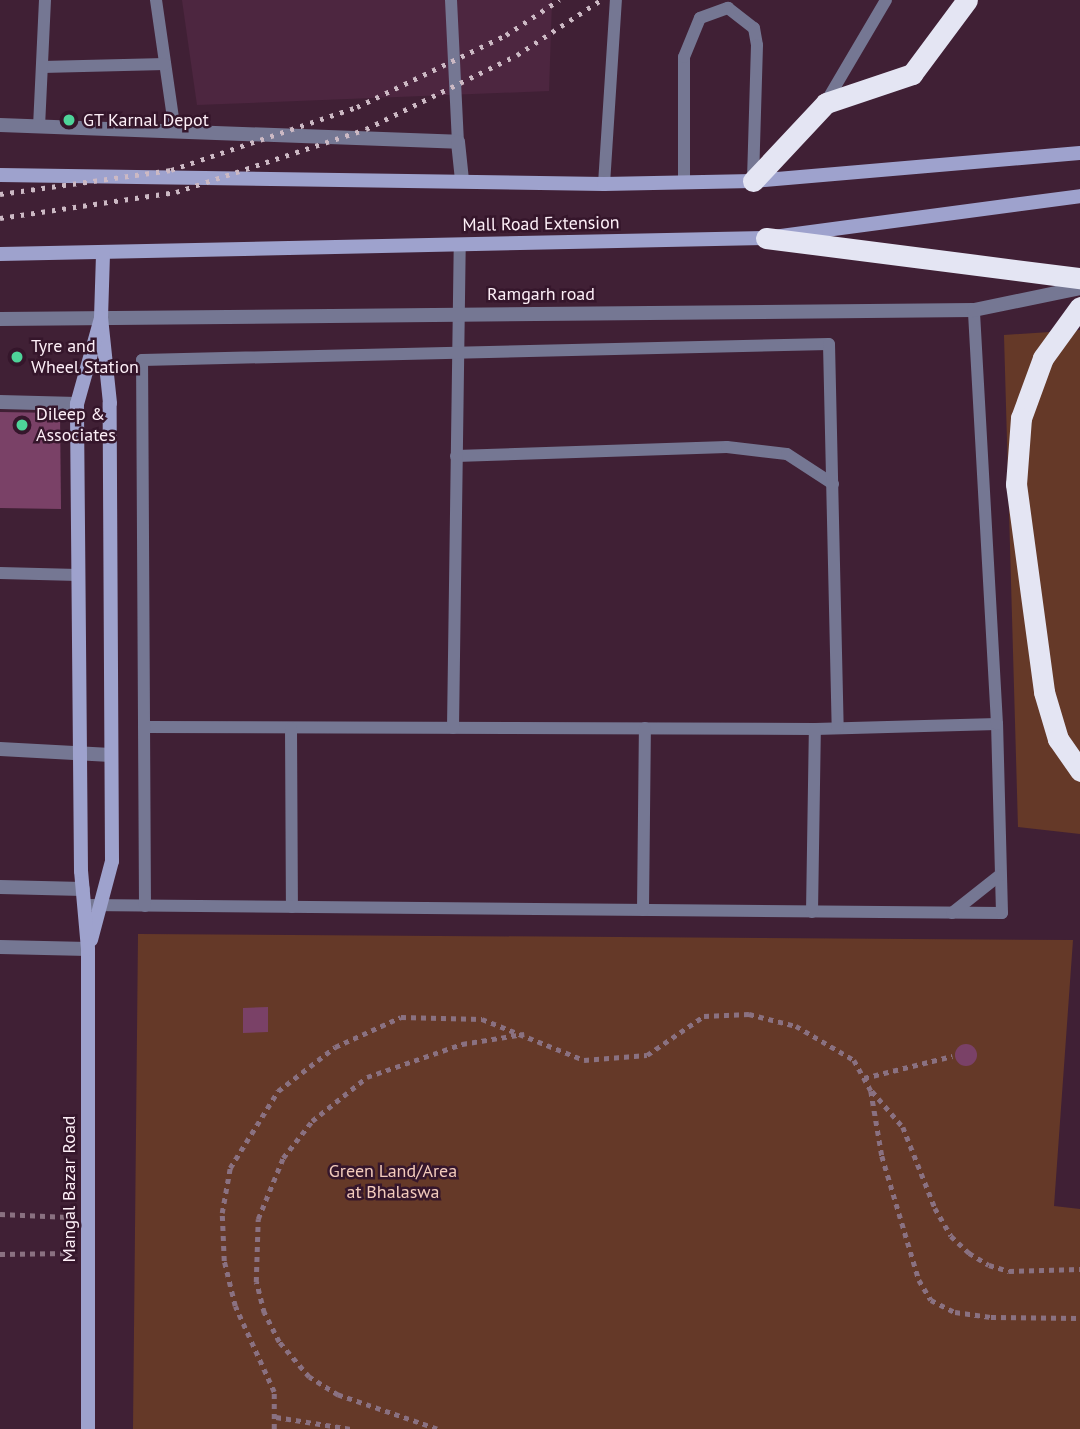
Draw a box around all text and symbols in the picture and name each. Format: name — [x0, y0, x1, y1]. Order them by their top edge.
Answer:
place label: GT Karnal Depot — [83, 109, 210, 131]
marker: GT Karnal Depot — [61, 112, 77, 128]
street label: Mall Road Extension — [462, 212, 620, 236]
street label: Ramgarh road — [487, 283, 595, 305]
place label: Tyre and Wheel Station — [31, 336, 139, 378]
marker: Tyre and Wheel Station — [9, 349, 25, 365]
place label: Dileep & Associates — [36, 404, 116, 446]
marker: Dileep & Associates — [14, 417, 30, 433]
street label: Mangal Bazar Road — [58, 1115, 80, 1263]
park label: Green Land/Area at Bhalaswa — [329, 1161, 457, 1204]

